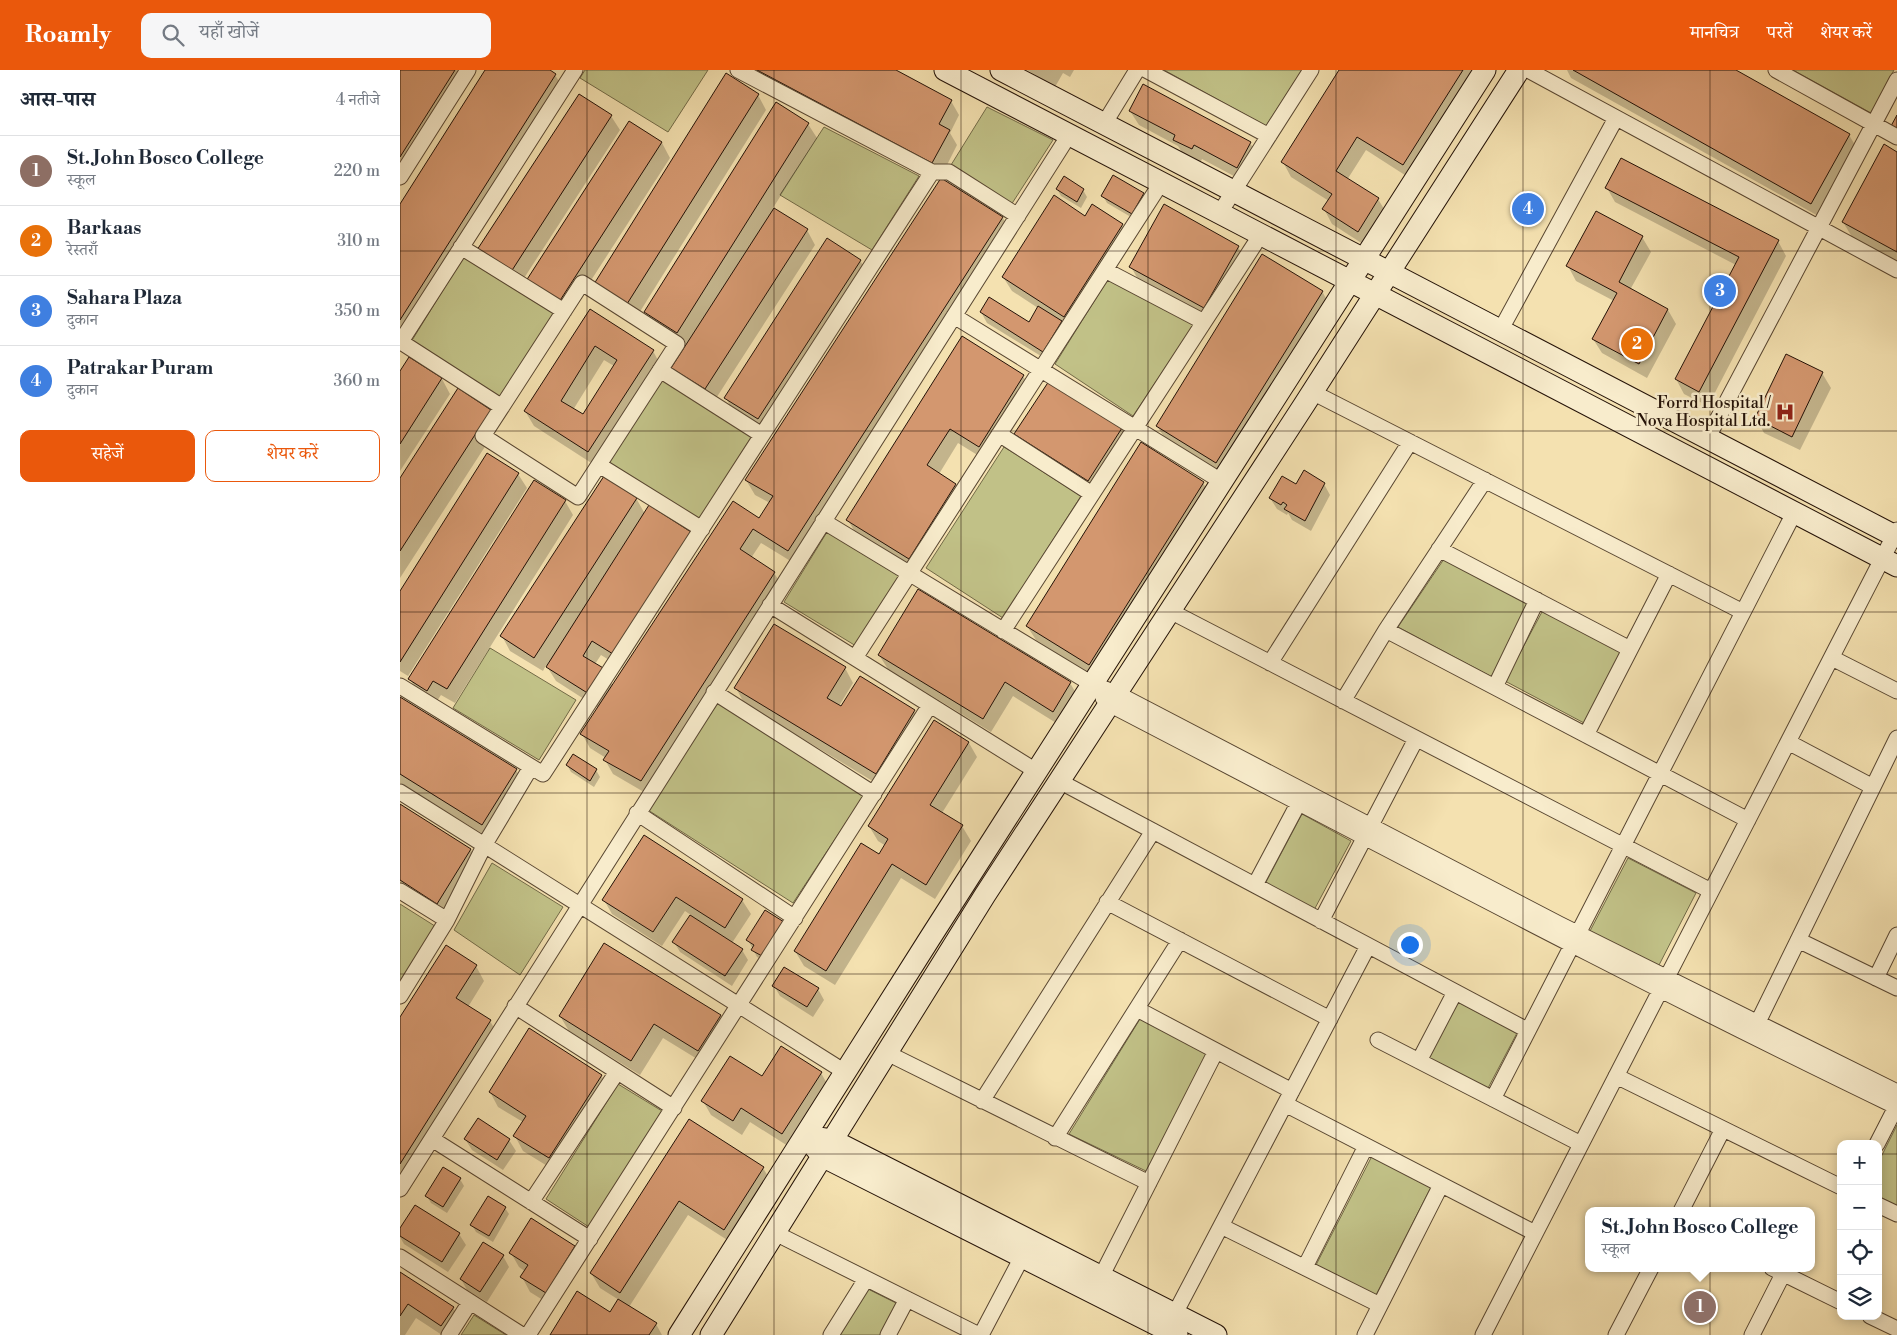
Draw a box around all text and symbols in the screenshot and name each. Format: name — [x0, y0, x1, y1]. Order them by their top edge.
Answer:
search box — [141, 13, 491, 58]
text: Roamly — [25, 20, 111, 50]
text: यहाँ खोजें — [199, 20, 259, 44]
icon: search — [159, 21, 187, 49]
text: मानचित्र — [1690, 21, 1739, 44]
text: परतें — [1767, 21, 1793, 44]
text: शेयर करें — [1821, 21, 1872, 44]
text: आस-पास — [20, 87, 95, 113]
text: 4 नतीजे — [336, 90, 380, 110]
text: St. John Bosco College — [67, 146, 264, 170]
text: 1 — [32, 161, 40, 181]
text: 220 m — [334, 161, 380, 181]
text: स्कूल — [67, 170, 96, 190]
pin: 4 — [1512, 190, 1544, 228]
text: Barkaas — [67, 216, 141, 240]
text: 2 — [31, 231, 41, 251]
text: 310 m — [337, 231, 380, 251]
text: रेस्तराँ — [67, 240, 98, 260]
pin: 3 — [1704, 272, 1736, 310]
text: Sahara Plaza — [67, 286, 182, 310]
text: 3 — [31, 301, 41, 321]
text: 350 m — [334, 301, 380, 321]
text: दुकान — [67, 310, 98, 330]
pin: 2 — [1621, 325, 1653, 363]
text: Patrakar Puram — [67, 356, 213, 380]
text: 4 — [31, 371, 41, 391]
text: 360 m — [334, 371, 380, 391]
text: दुकान — [67, 380, 98, 400]
place label: Forrd Hospital / Nova Hospital Ltd. — [1636, 393, 1771, 431]
hospital icon: Forrd Hospital / Nova Hospital Ltd. — [1774, 401, 1796, 423]
button: सहेजें — [20, 430, 195, 482]
button: शेयर करें — [205, 430, 380, 482]
your location — [1397, 932, 1423, 958]
map controls — [1837, 1140, 1882, 1320]
button: + — [1837, 1140, 1882, 1185]
button: − — [1837, 1185, 1882, 1230]
popup — [1585, 1207, 1815, 1272]
text: St. John Bosco College — [1601, 1215, 1799, 1239]
button: locate — [1837, 1230, 1882, 1275]
text: स्कूल — [1601, 1239, 1630, 1259]
button: layers — [1837, 1275, 1882, 1320]
pin: 1 — [1684, 1288, 1716, 1326]

